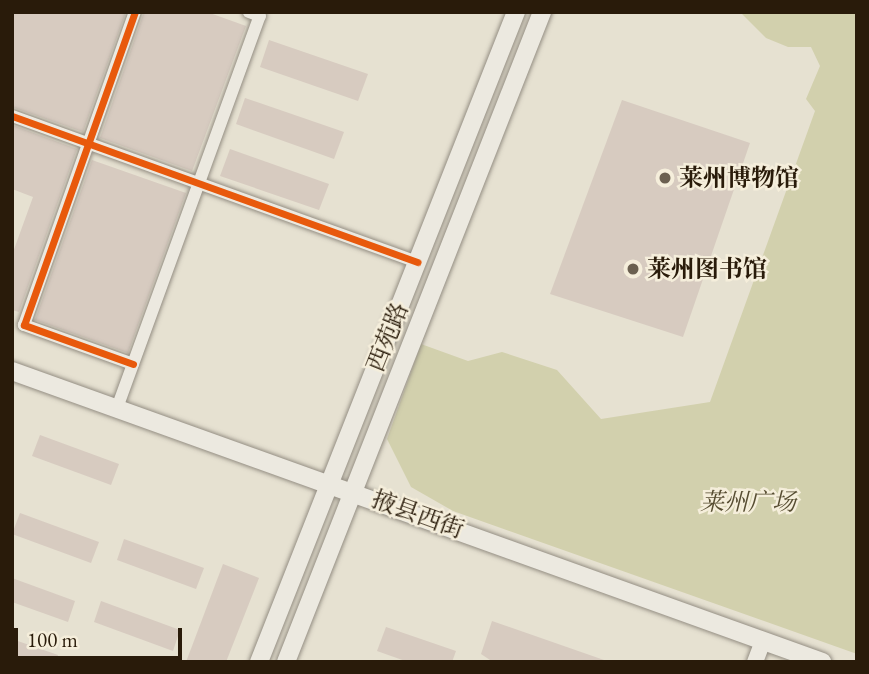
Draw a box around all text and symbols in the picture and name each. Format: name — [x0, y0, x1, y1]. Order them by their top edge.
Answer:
place label: 莱州博物馆 — [679, 164, 799, 192]
marker: 莱州博物馆 — [657, 170, 673, 186]
place label: 莱州图书馆 — [647, 255, 767, 283]
marker: 莱州图书馆 — [625, 261, 641, 277]
street label: 西苑路 — [360, 298, 414, 376]
street label: 掖县西街 — [368, 484, 468, 544]
park label: 莱州广场 — [700, 488, 796, 516]
scale bar — [18, 614, 186, 658]
text: 100 m — [27, 626, 78, 653]

